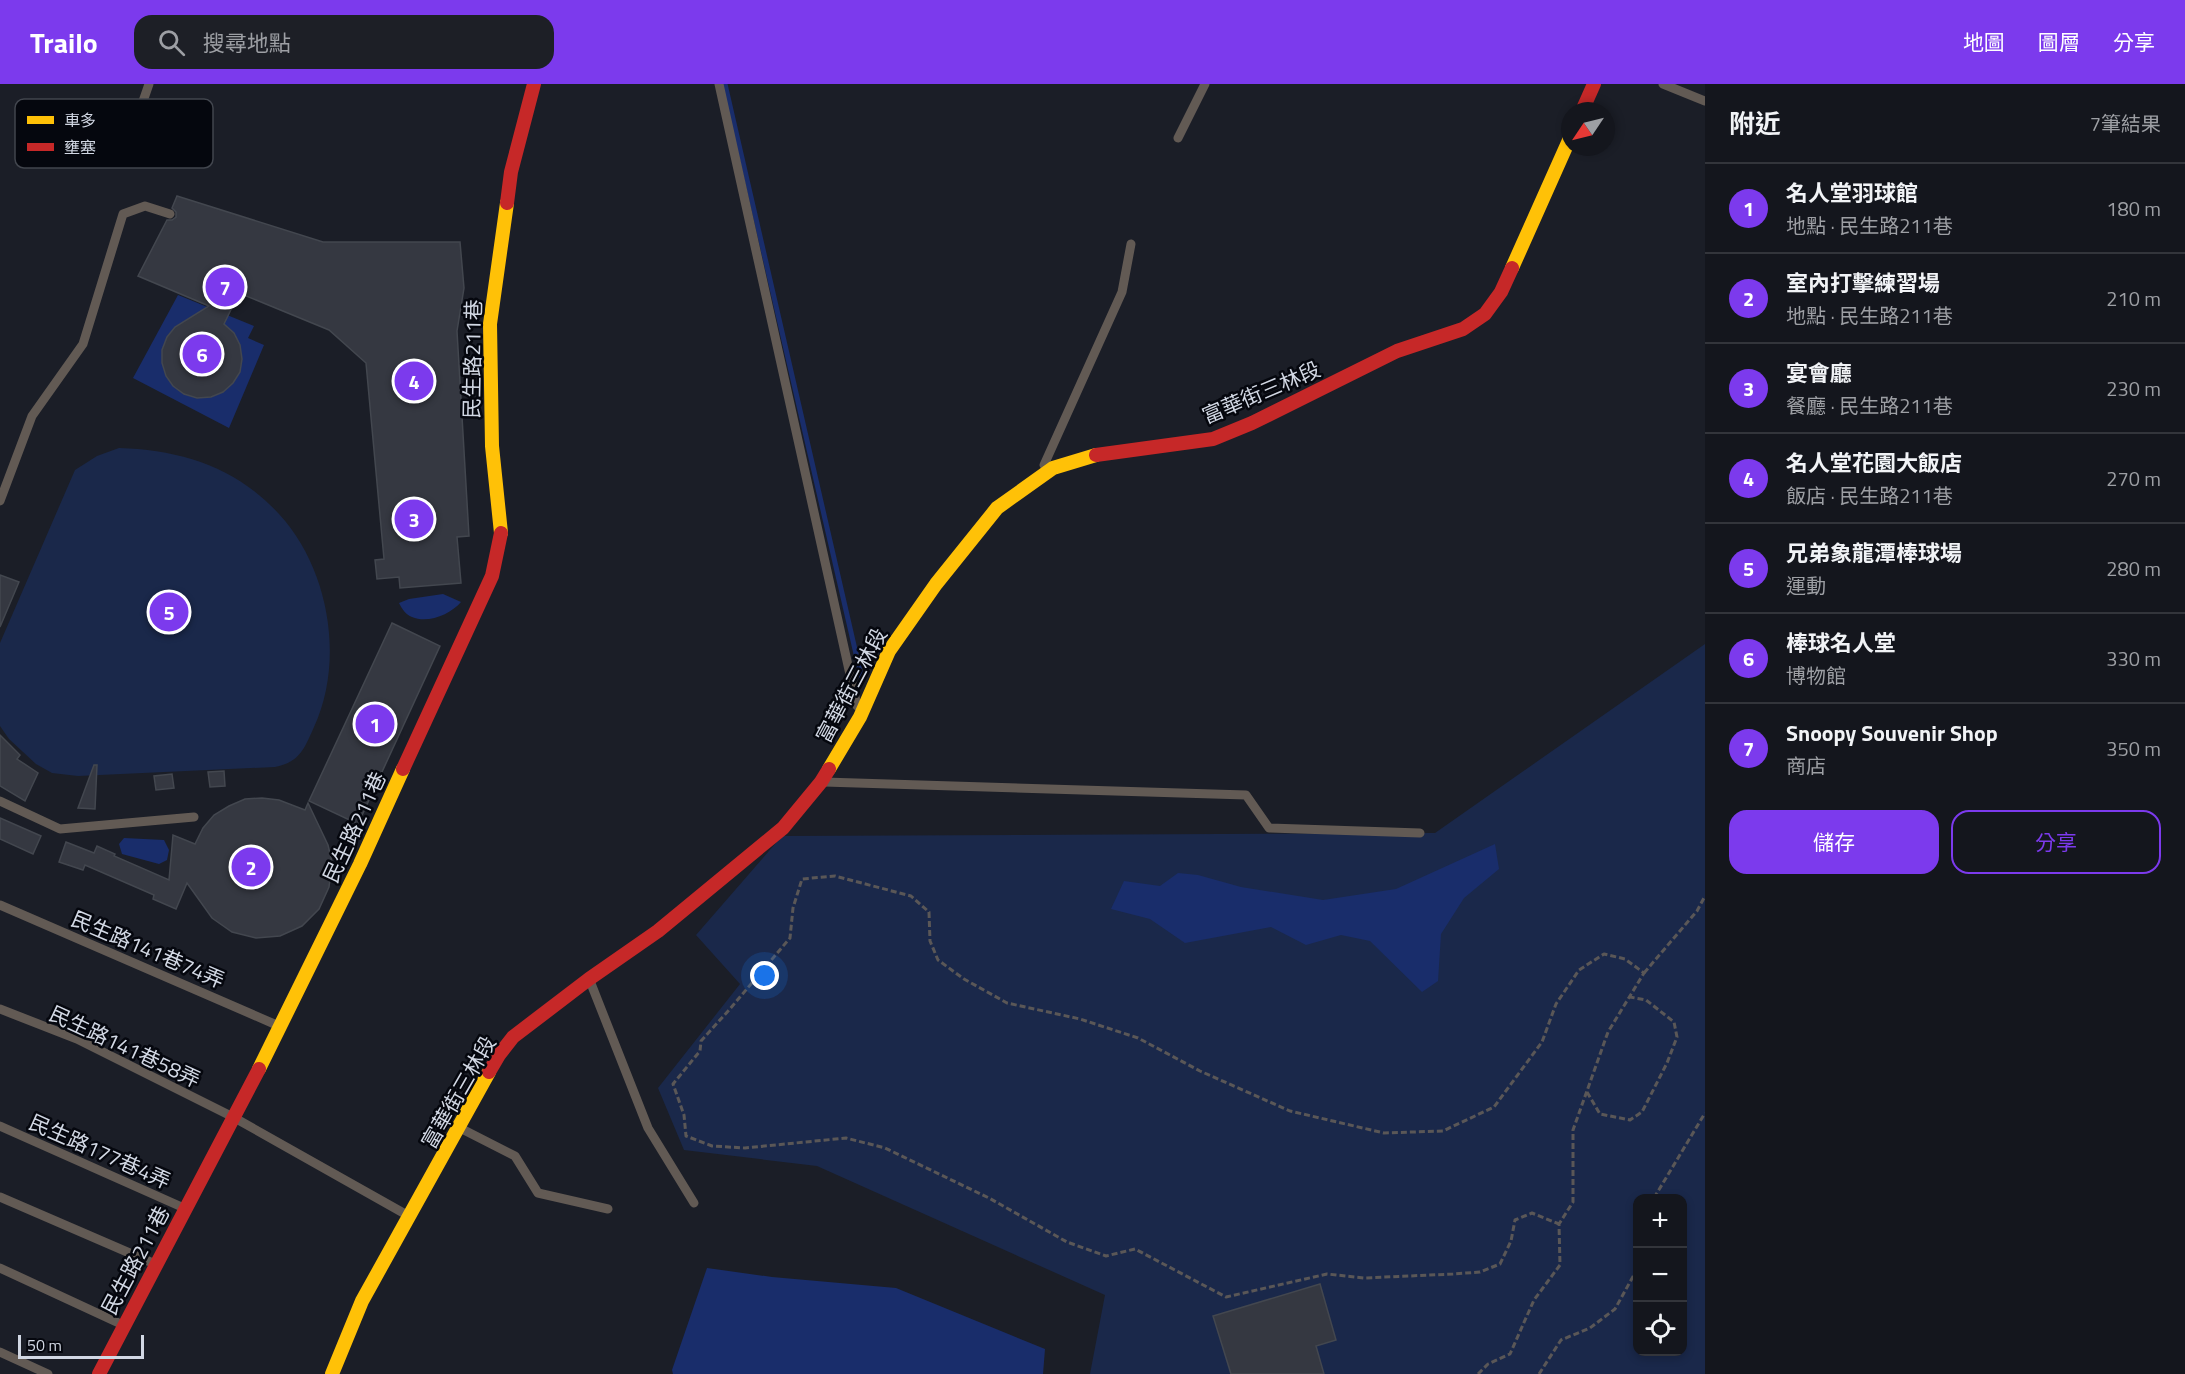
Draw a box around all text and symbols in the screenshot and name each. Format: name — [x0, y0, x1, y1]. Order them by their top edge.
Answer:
search box — [134, 15, 554, 69]
text: Trailo — [30, 21, 98, 64]
icon: search — [155, 26, 188, 59]
text: 搜尋地點 — [203, 26, 291, 60]
text: 地圖 — [1963, 26, 2005, 58]
text: 圖層 — [2038, 26, 2080, 58]
text: 分享 — [2113, 26, 2155, 58]
legend — [15, 99, 213, 168]
north arrow — [1561, 102, 1615, 156]
text: 附近 — [1729, 104, 1781, 143]
text: 車多 — [64, 108, 96, 132]
text: 7筆結果 — [2090, 108, 2161, 139]
text: 壅塞 — [64, 135, 96, 159]
text: 名人堂羽球館 — [1786, 176, 1918, 210]
text: 1 — [1743, 193, 1754, 224]
text: 180 m — [2106, 193, 2161, 224]
text: 地點 · 民生路211巷 — [1786, 210, 1953, 241]
pin: 7 — [206, 264, 244, 310]
text: 室內打擊練習場 — [1786, 266, 1940, 300]
text: 2 — [1743, 283, 1754, 314]
text: 210 m — [2106, 283, 2161, 314]
street label: 民生路211巷 — [455, 299, 489, 419]
text: 地點 · 民生路211巷 — [1786, 300, 1953, 331]
pin: 6 — [182, 332, 222, 376]
street label: 富華街三林段 — [1197, 353, 1325, 431]
text: 宴會廳 — [1786, 356, 1852, 390]
pin: 4 — [394, 358, 434, 404]
text: 3 — [1743, 373, 1754, 404]
text: 230 m — [2106, 373, 2161, 404]
text: 餐廳 · 民生路211巷 — [1786, 390, 1953, 421]
text: 名人堂花園大飯店 — [1786, 446, 1962, 480]
text: 4 — [1743, 463, 1754, 494]
text: 270 m — [2106, 463, 2161, 494]
text: 飯店 · 民生路211巷 — [1786, 480, 1953, 511]
pin: 3 — [394, 496, 434, 542]
text: 兄弟象龍潭棒球場 — [1786, 536, 1962, 570]
text: 5 — [1743, 553, 1754, 584]
text: 280 m — [2106, 553, 2161, 584]
text: 運動 — [1786, 570, 1826, 601]
pin: 5 — [150, 590, 188, 634]
street label: 富華街三林段 — [807, 622, 895, 748]
text: 棒球名人堂 — [1786, 626, 1896, 660]
text: 6 — [1743, 643, 1754, 674]
text: 330 m — [2106, 643, 2161, 674]
text: 博物館 — [1786, 660, 1846, 691]
pin: 1 — [356, 702, 394, 746]
text: Snoopy Souvenir Shop — [1786, 716, 1998, 750]
text: 7 — [1743, 733, 1754, 764]
text: 350 m — [2106, 733, 2161, 764]
text: 商店 — [1786, 750, 1826, 781]
street label: 民生路211巷 — [314, 766, 394, 888]
button: 儲存 — [1729, 810, 1939, 874]
button: 分享 — [1951, 810, 2161, 874]
pin: 2 — [232, 844, 270, 890]
street label: 民生路141巷74弄 — [66, 902, 230, 996]
your location — [750, 961, 779, 990]
street label: 民生路141巷58弄 — [44, 997, 206, 1095]
street label: 富華街三林段 — [413, 1029, 503, 1155]
street label: 民生路177巷4弄 — [24, 1105, 176, 1197]
map controls — [1633, 1194, 1687, 1356]
button: + — [1633, 1194, 1687, 1248]
street label: 民生路211巷 — [93, 1200, 177, 1320]
button: − — [1633, 1248, 1687, 1302]
button: locate — [1633, 1302, 1687, 1356]
scale bar — [18, 1332, 144, 1360]
text: 50 m — [27, 1333, 62, 1357]

